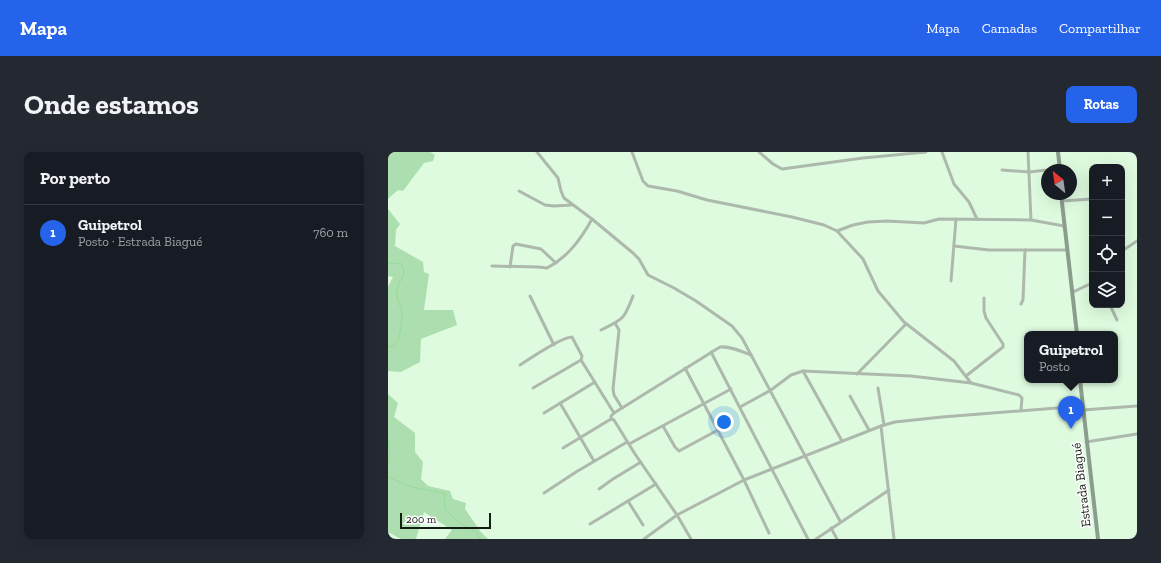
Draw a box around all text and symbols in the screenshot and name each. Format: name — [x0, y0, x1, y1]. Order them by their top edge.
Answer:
text: Mapa — [20, 17, 67, 40]
text: Mapa — [926, 20, 960, 37]
text: Camadas — [982, 20, 1037, 37]
text: Compartilhar — [1059, 20, 1141, 37]
button: Rotas — [1066, 86, 1137, 123]
text: Onde estamos — [24, 88, 199, 121]
north arrow — [1041, 164, 1077, 200]
map controls — [1089, 164, 1125, 308]
button: + — [1089, 164, 1125, 200]
text: Por perto — [40, 168, 110, 188]
button: − — [1089, 200, 1125, 236]
text: Guipetrol — [78, 216, 142, 234]
text: 1 — [50, 225, 56, 240]
text: 760 m — [313, 225, 348, 240]
text: Posto · Estrada Biagué — [78, 234, 202, 249]
button: locate — [1089, 236, 1125, 272]
button: layers — [1089, 272, 1125, 308]
popup — [1024, 331, 1118, 383]
text: Guipetrol — [1039, 341, 1103, 359]
text: Posto — [1039, 359, 1070, 374]
pin: 1 — [1058, 396, 1084, 429]
your location — [714, 412, 734, 432]
street label: Estrada Biagué — [1068, 442, 1094, 528]
scale bar — [400, 511, 491, 530]
text: 200 m — [406, 513, 436, 526]

